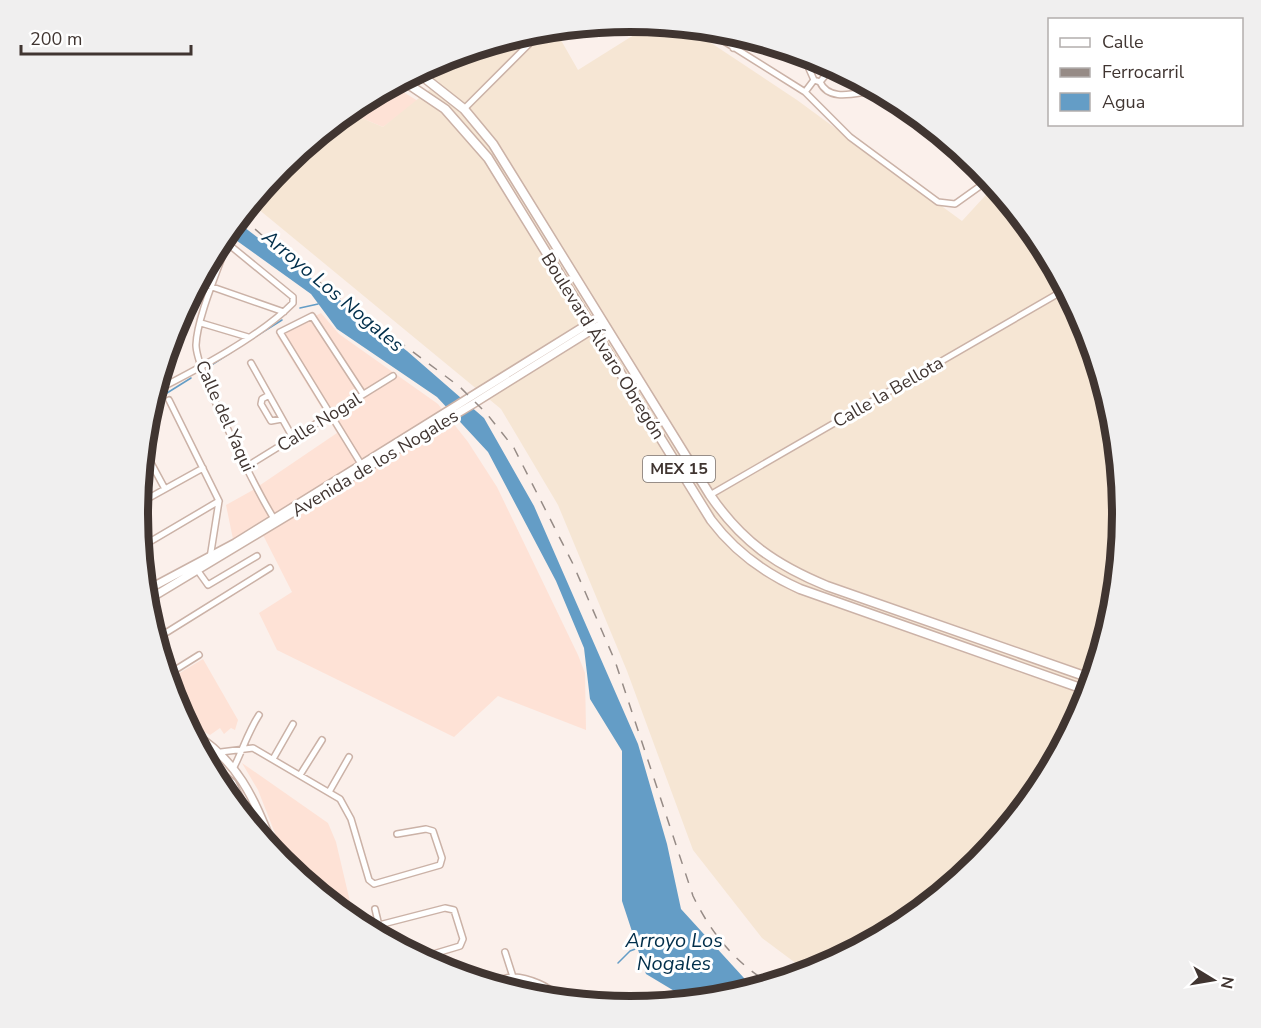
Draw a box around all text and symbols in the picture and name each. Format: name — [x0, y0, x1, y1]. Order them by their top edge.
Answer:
scale bar — [21, 18, 190, 56]
legend — [1048, 18, 1243, 126]
text: 200 m — [30, 27, 82, 51]
text: Calle — [1102, 30, 1144, 54]
text: Ferrocarril — [1102, 60, 1185, 84]
text: Agua — [1102, 90, 1145, 114]
water label: Arroyo Los Nogales — [256, 223, 410, 358]
street label: Boulevard Álvaro Obregón — [536, 248, 670, 444]
street label: Calle la Bellota — [828, 351, 948, 433]
street label: Calle del Yaqui — [190, 356, 260, 476]
street label: Calle Nogal — [272, 386, 366, 457]
street label: Avenida de los Nogales — [287, 404, 463, 522]
road number: MEX 15 — [643, 456, 715, 482]
water label: Arroyo Los Nogales — [624, 927, 723, 977]
north arrow — [1183, 950, 1243, 1010]
text: N — [1215, 975, 1239, 991]

